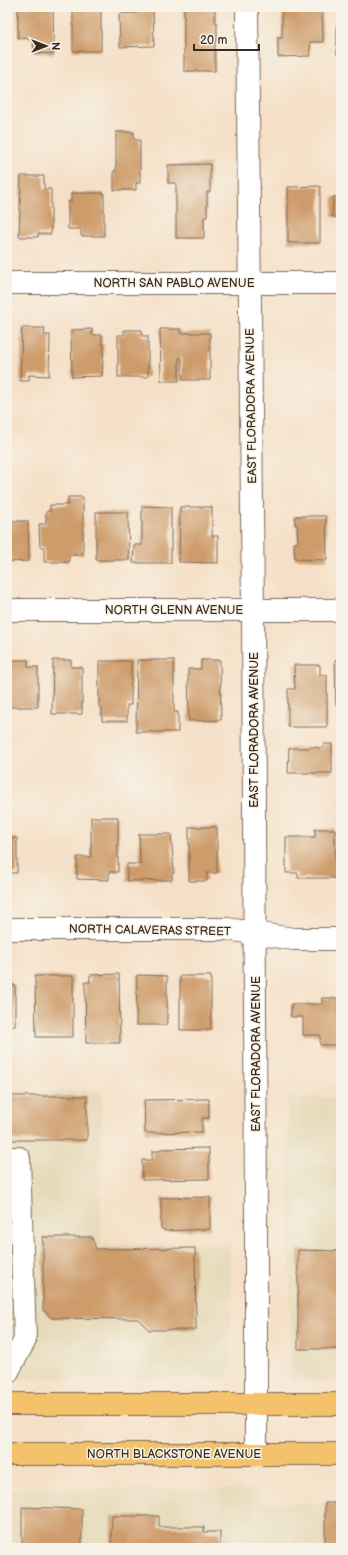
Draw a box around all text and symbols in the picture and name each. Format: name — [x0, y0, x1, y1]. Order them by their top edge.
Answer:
north arrow — [26, 26, 66, 66]
scale bar — [194, 26, 259, 52]
text: 20 m — [200, 33, 227, 48]
text: N — [49, 42, 62, 50]
street label: NORTH SAN PABLO AVENUE — [93, 276, 255, 291]
street label: EAST FLORADORA AVENUE — [243, 328, 260, 484]
street label: NORTH GLENN AVENUE — [105, 603, 243, 618]
street label: EAST FLORADORA AVENUE — [247, 652, 262, 808]
street label: NORTH CALAVERAS STREET — [69, 922, 232, 939]
street label: EAST FLORADORA AVENUE — [249, 976, 264, 1132]
street label: NORTH BLACKSTONE AVENUE — [87, 1447, 261, 1462]

